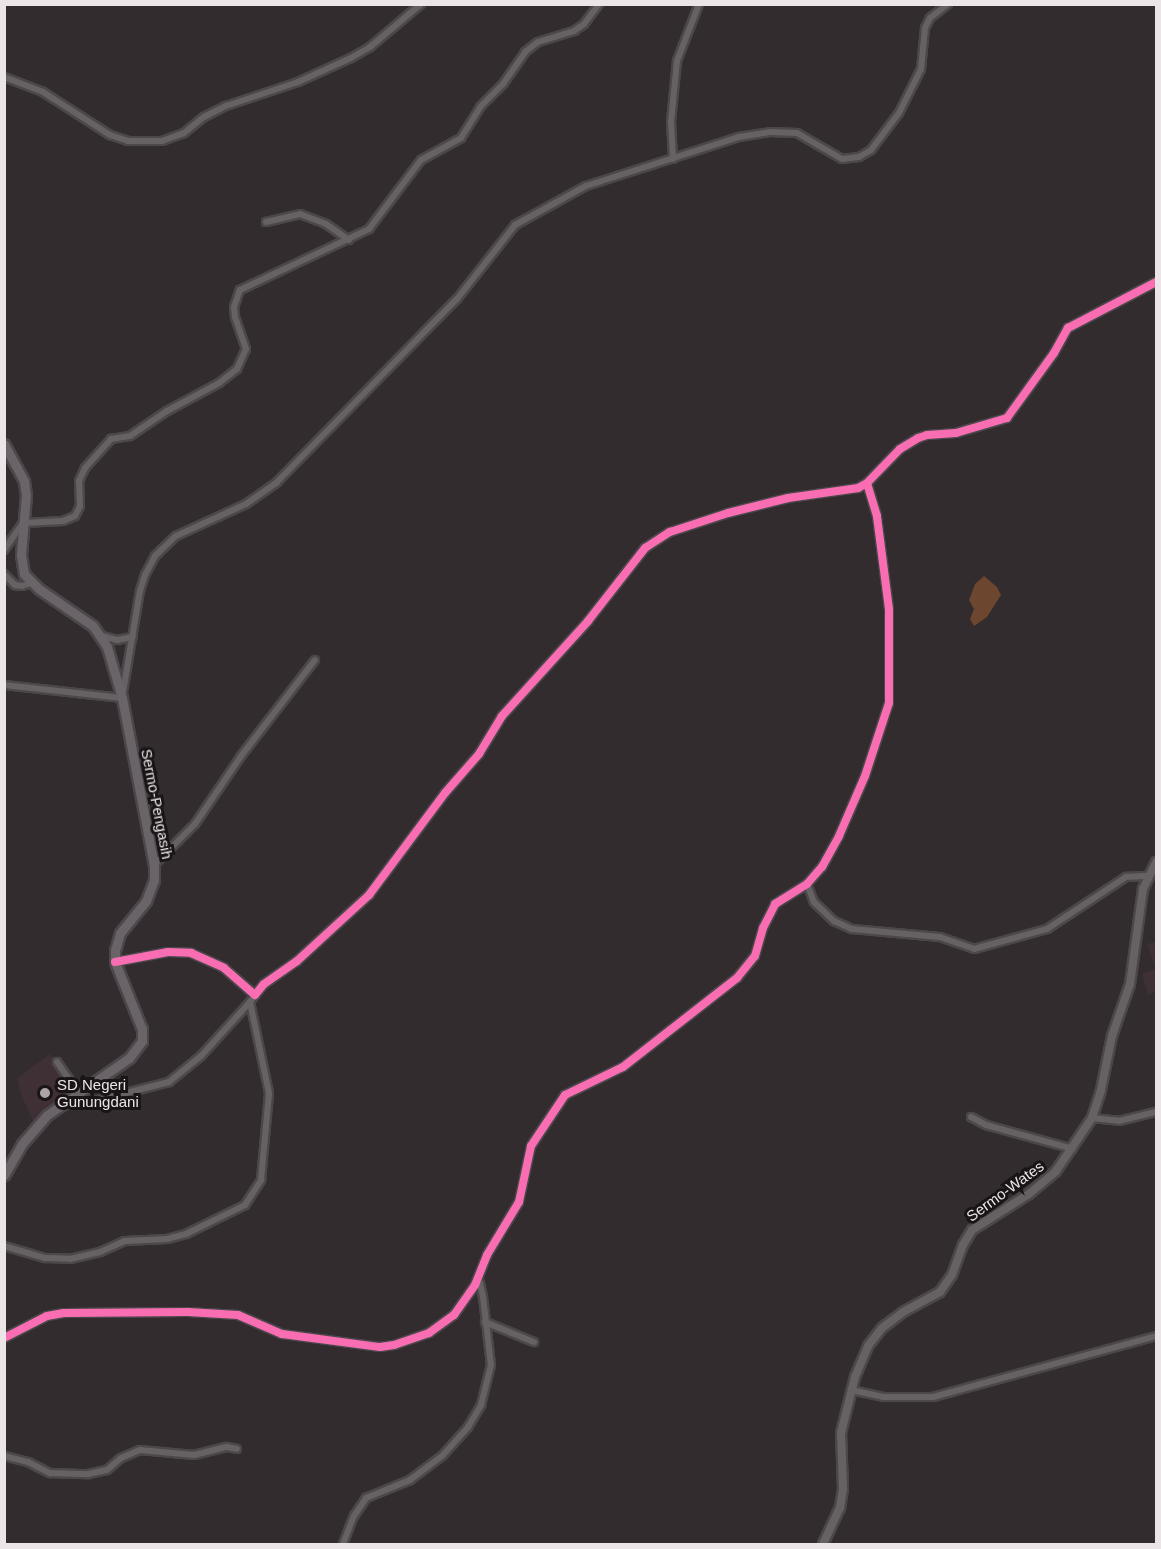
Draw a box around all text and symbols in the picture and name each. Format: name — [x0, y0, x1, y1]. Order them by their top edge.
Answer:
street label: Sermo-Pengasih — [138, 747, 176, 861]
place label: SD Negeri Gunungdani — [57, 1075, 139, 1110]
marker: SD Negeri Gunungdani — [38, 1086, 52, 1100]
street label: Sermo-Wates — [963, 1157, 1047, 1225]

